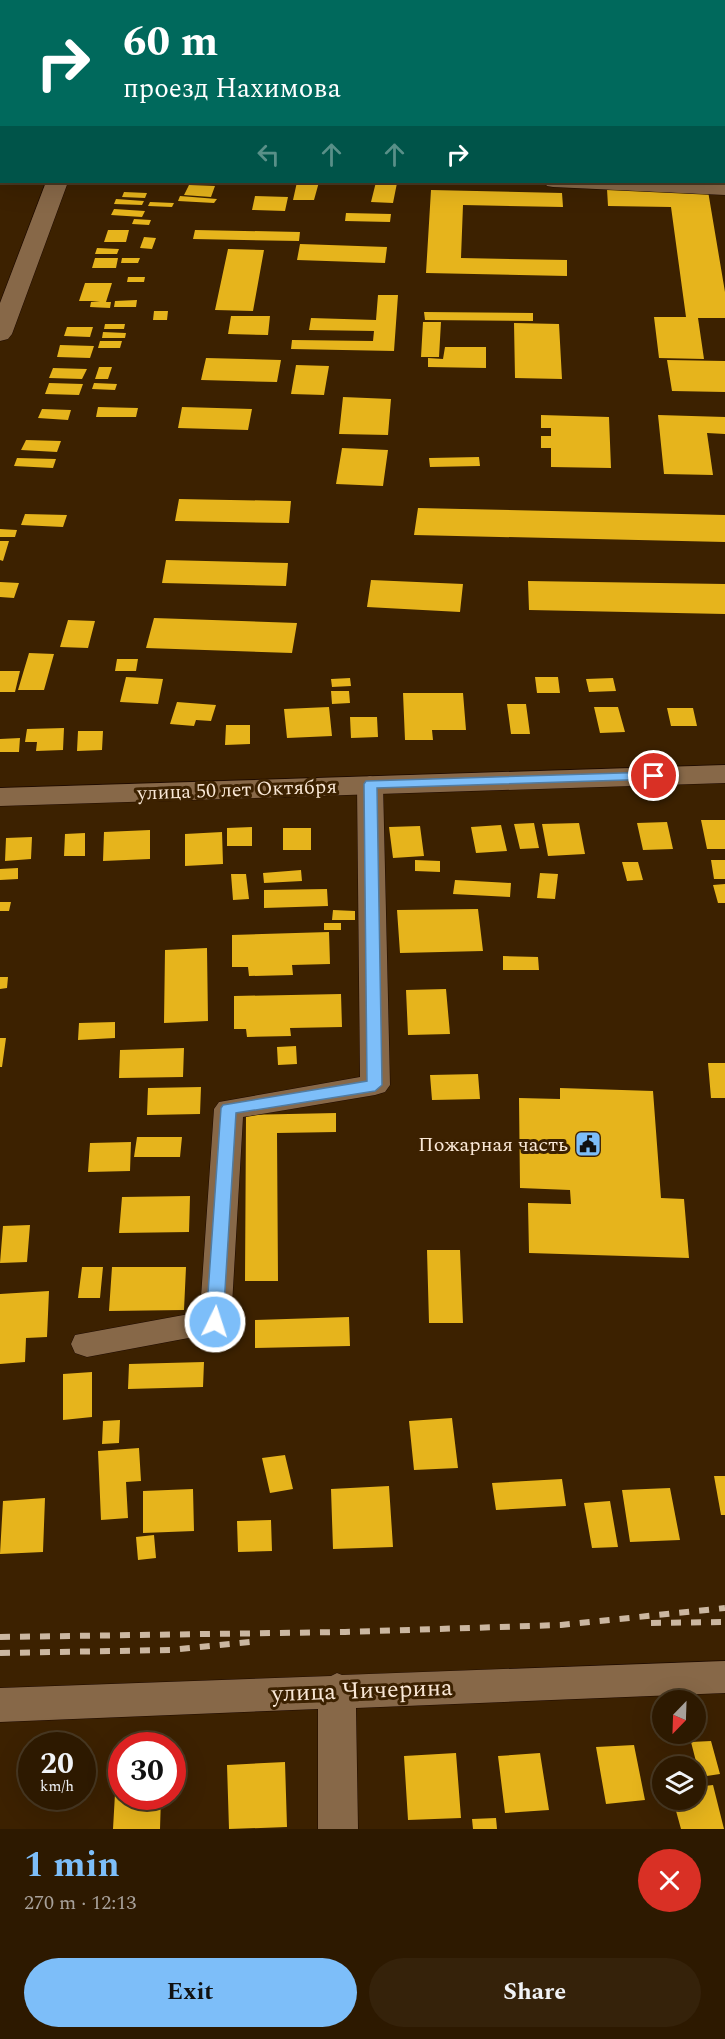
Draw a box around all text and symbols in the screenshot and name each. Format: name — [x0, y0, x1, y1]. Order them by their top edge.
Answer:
text: 60 m — [123, 11, 218, 74]
icon: right — [24, 24, 102, 102]
text: проезд Нахимова — [123, 68, 341, 110]
icon: left — [252, 138, 285, 171]
icon: ahead — [315, 138, 348, 171]
icon: ahead — [378, 138, 411, 171]
icon: right — [441, 138, 474, 171]
pin — [628, 750, 679, 801]
icon: arrive — [637, 759, 670, 792]
street label: улица 50 лет Октября — [136, 772, 337, 809]
public building icon: Пожарная часть — [573, 1129, 603, 1159]
place label: Пожарная часть — [418, 1130, 568, 1160]
position arrow — [183, 1290, 247, 1354]
street label: улица Чичерина — [270, 1670, 454, 1712]
north arrow — [652, 1690, 706, 1744]
map controls — [652, 1690, 706, 1810]
speed limit sign: 30 — [108, 1732, 186, 1810]
text: 20 — [40, 1741, 74, 1787]
button: layers — [652, 1756, 706, 1810]
text: km/h — [40, 1775, 74, 1798]
text: 1 min — [24, 1838, 120, 1893]
button: close — [638, 1849, 701, 1912]
text: 270 m · 12:13 — [24, 1888, 136, 1918]
button: Exit — [24, 1958, 357, 2027]
button: Share — [369, 1958, 701, 2027]

